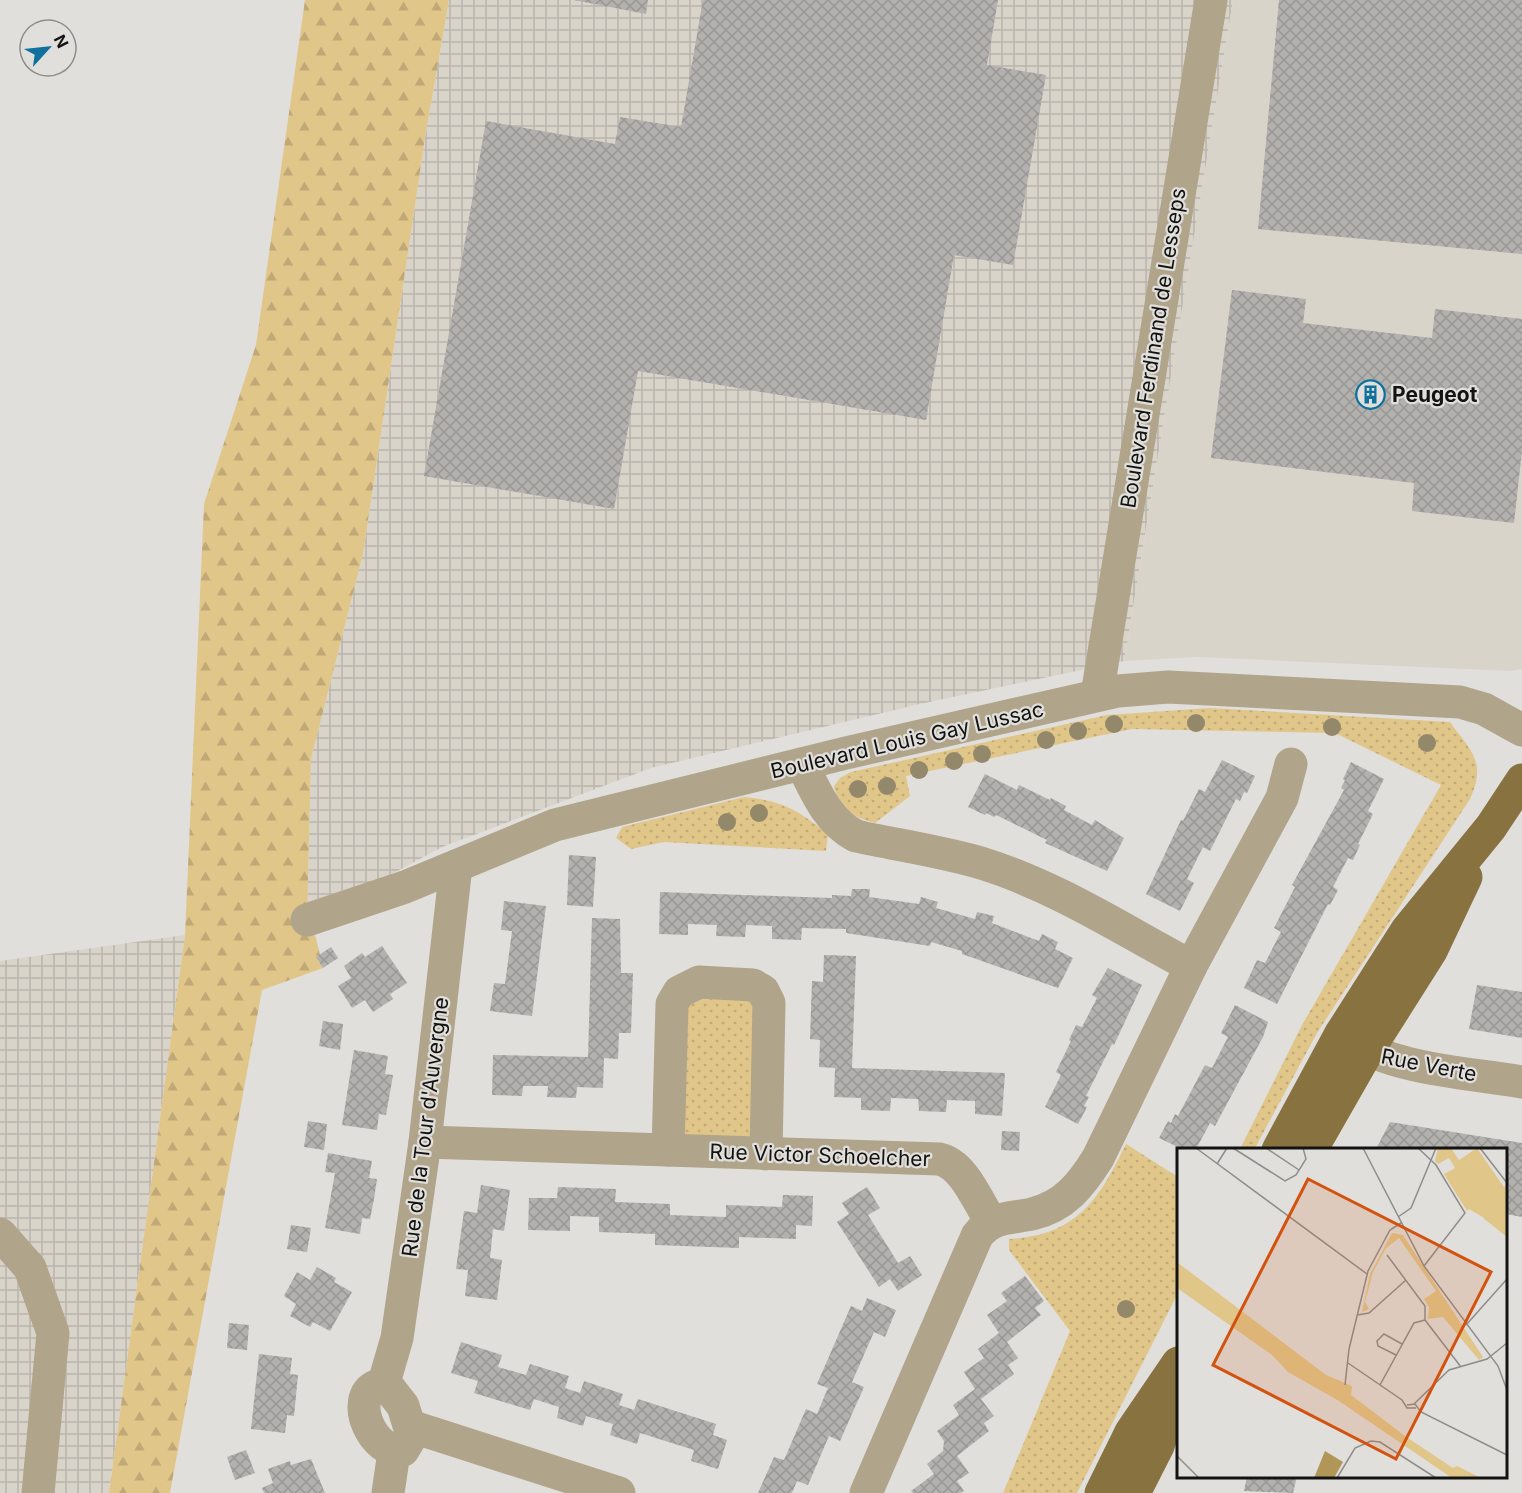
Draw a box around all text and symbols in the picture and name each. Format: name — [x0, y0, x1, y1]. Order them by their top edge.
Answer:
north arrow — [18, 18, 78, 78]
text: N — [50, 31, 73, 51]
street label: Boulevard Ferdinand de Lesseps — [1115, 186, 1191, 510]
building icon: Peugeot — [1355, 378, 1387, 410]
place label: Peugeot — [1392, 382, 1478, 407]
street label: Boulevard Louis Gay Lussac — [768, 696, 1046, 784]
street label: Rue de la Tour d'Auvergne — [397, 996, 453, 1258]
street label: Rue Verte — [1379, 1043, 1479, 1087]
street label: Rue Victor Schoelcher — [709, 1139, 931, 1171]
inset map — [1177, 1148, 1507, 1478]

